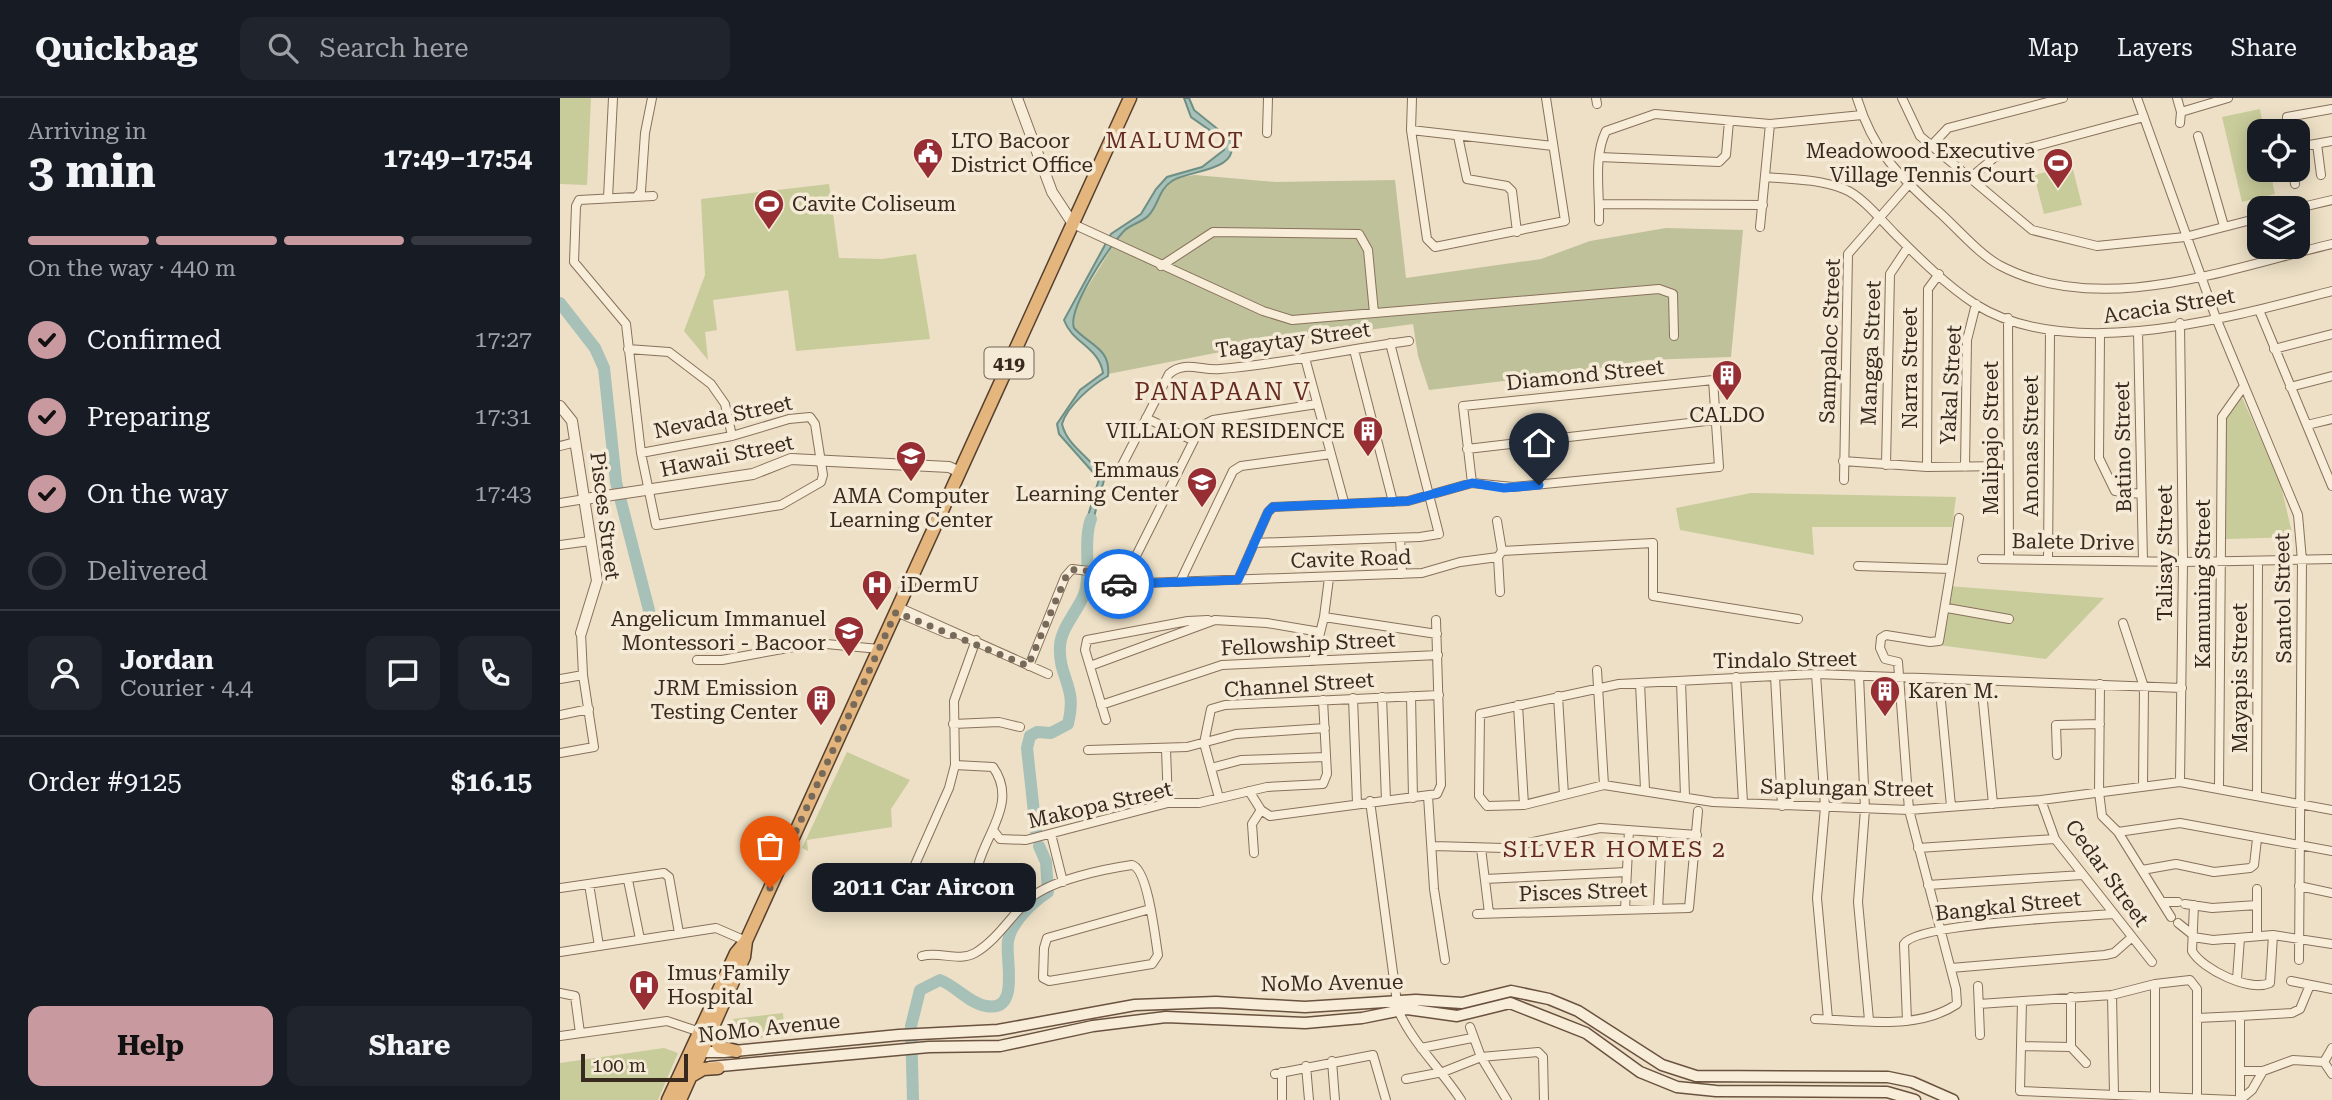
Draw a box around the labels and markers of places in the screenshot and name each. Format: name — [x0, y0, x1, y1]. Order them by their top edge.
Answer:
place label: LTO Bacoor District Office — [951, 129, 1093, 177]
public building icon: LTO Bacoor District Office — [911, 136, 945, 180]
place label: Meadowood Executive Village Tennis Court — [1806, 139, 2035, 187]
sports icon: Meadowood Executive Village Tennis Court — [2041, 146, 2075, 190]
sports icon: Cavite Coliseum — [752, 187, 786, 231]
place label: Cavite Coliseum — [792, 192, 956, 216]
building icon: CALDO — [1710, 358, 1744, 402]
place label: CALDO — [1689, 403, 1765, 427]
pin — [1509, 413, 1569, 485]
building icon: VILLALON RESIDENCE — [1351, 414, 1385, 458]
place label: VILLALON RESIDENCE — [1106, 419, 1345, 443]
school or university icon: AMA Computer Learning Center — [894, 439, 928, 483]
place label: Emmaus Learning Center — [1015, 458, 1179, 506]
school or university icon: Emmaus Learning Center — [1185, 465, 1219, 509]
place label: AMA Computer Learning Center — [829, 484, 993, 532]
hospital icon: iDermU — [860, 568, 894, 612]
place label: iDermU — [900, 573, 979, 597]
place label: Angelicum Immanuel Montessori - Bacoor — [611, 607, 827, 655]
school or university icon: Angelicum Immanuel Montessori - Bacoor — [832, 614, 866, 658]
building icon: Karen M. — [1868, 674, 1902, 718]
place label: JRM Emission Testing Center — [650, 676, 798, 724]
place label: Karen M. — [1908, 679, 1999, 703]
building icon: JRM Emission Testing Center — [804, 683, 838, 727]
pin — [740, 816, 800, 888]
callout: 2011 Car Aircon — [812, 864, 1036, 912]
place label: Imus Family Hospital — [667, 961, 790, 1009]
hospital icon: Imus Family Hospital — [627, 968, 661, 1012]

